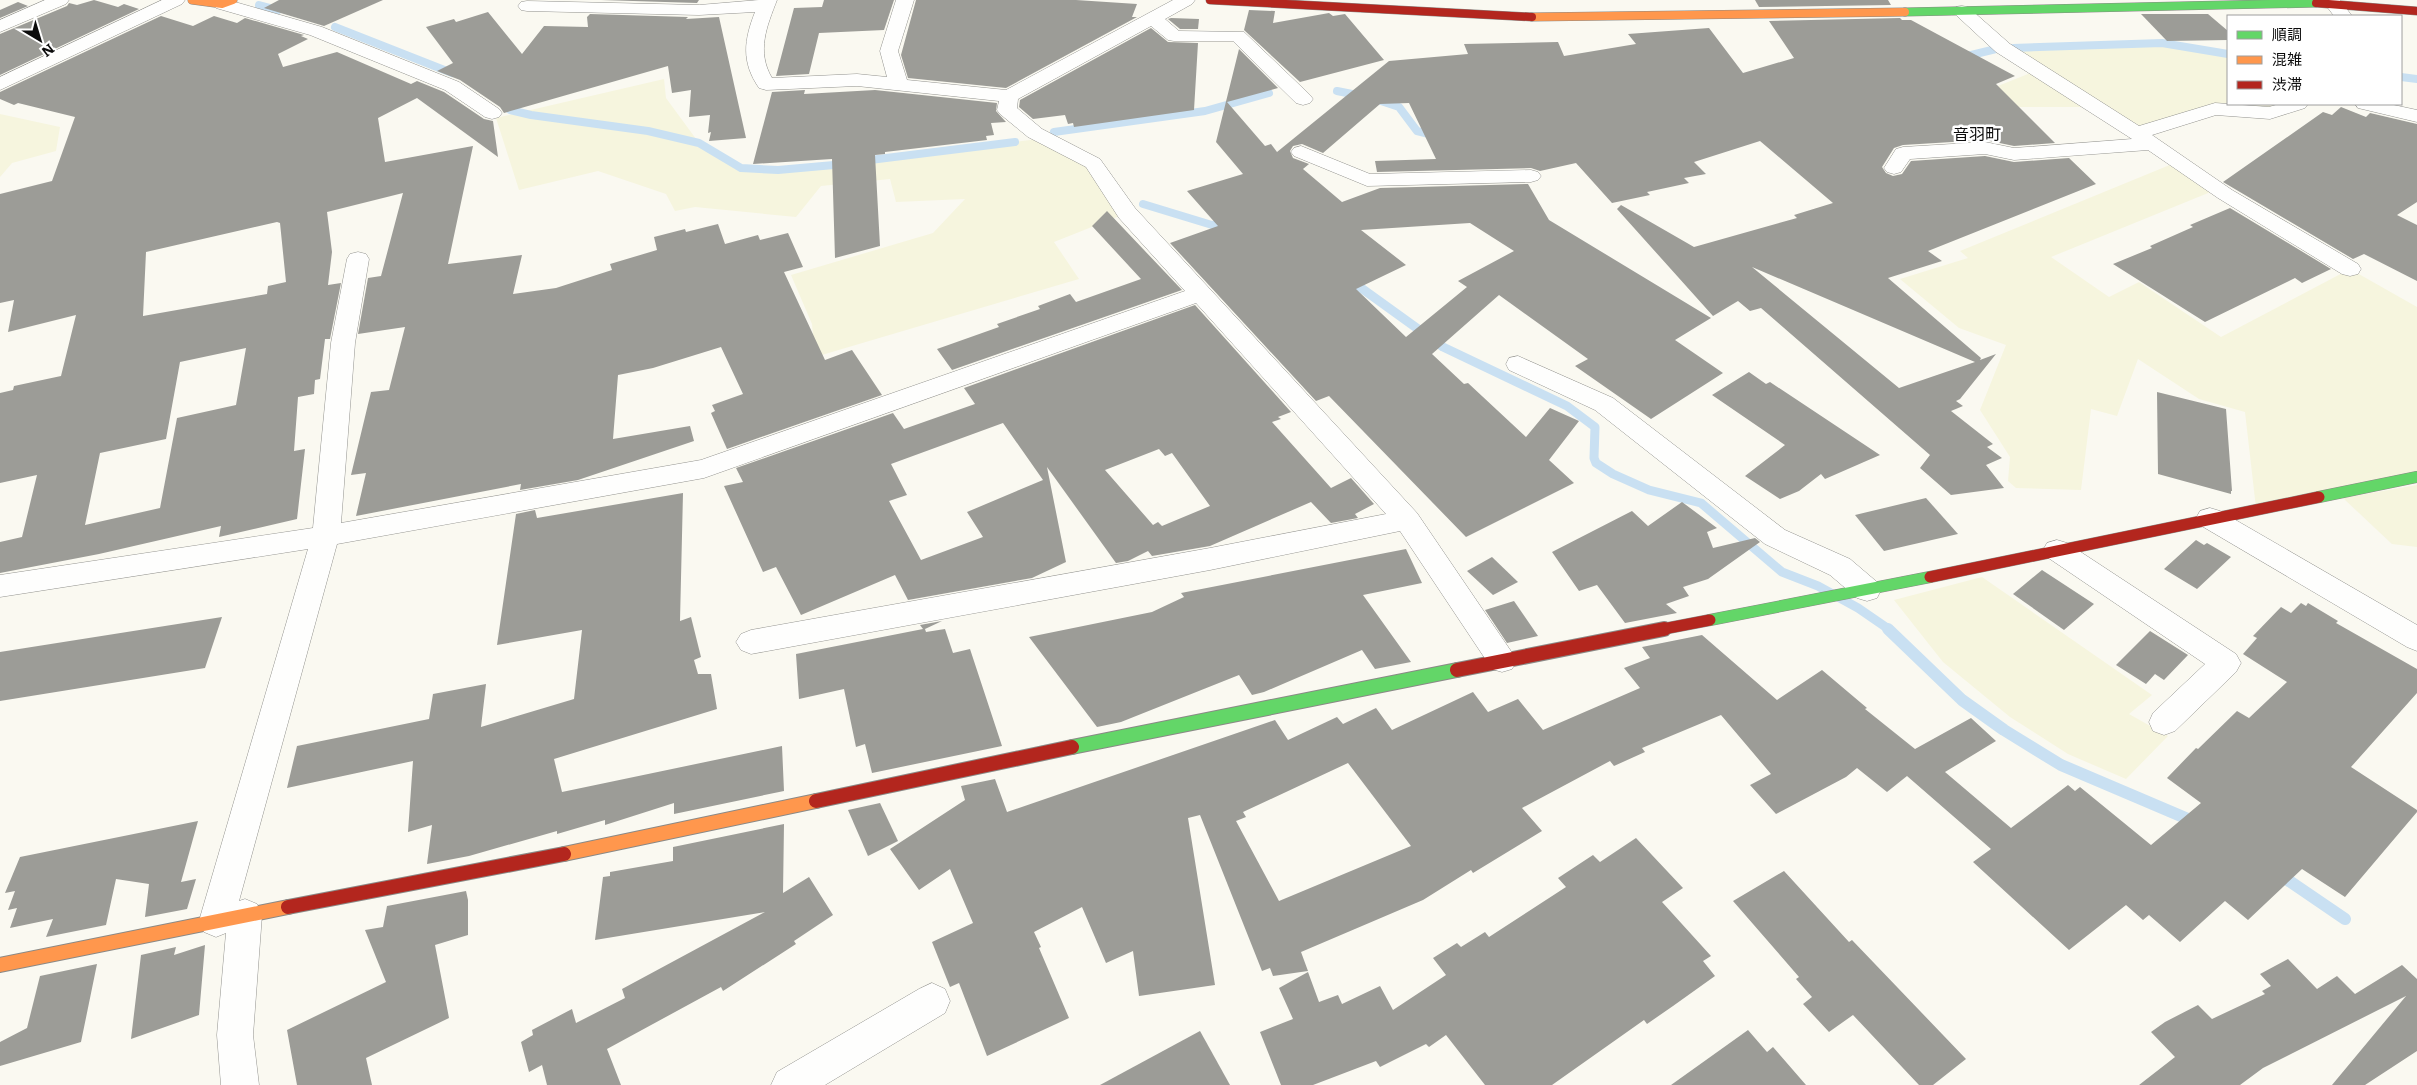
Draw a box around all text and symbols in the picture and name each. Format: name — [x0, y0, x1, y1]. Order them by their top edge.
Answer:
north arrow — [15, 15, 65, 65]
legend — [2227, 15, 2402, 105]
text: 順調 — [2272, 22, 2302, 45]
text: N — [38, 40, 59, 63]
text: 混雑 — [2272, 47, 2302, 70]
text: 渋滞 — [2272, 72, 2302, 95]
district label: 音羽町 — [1953, 121, 2001, 145]

